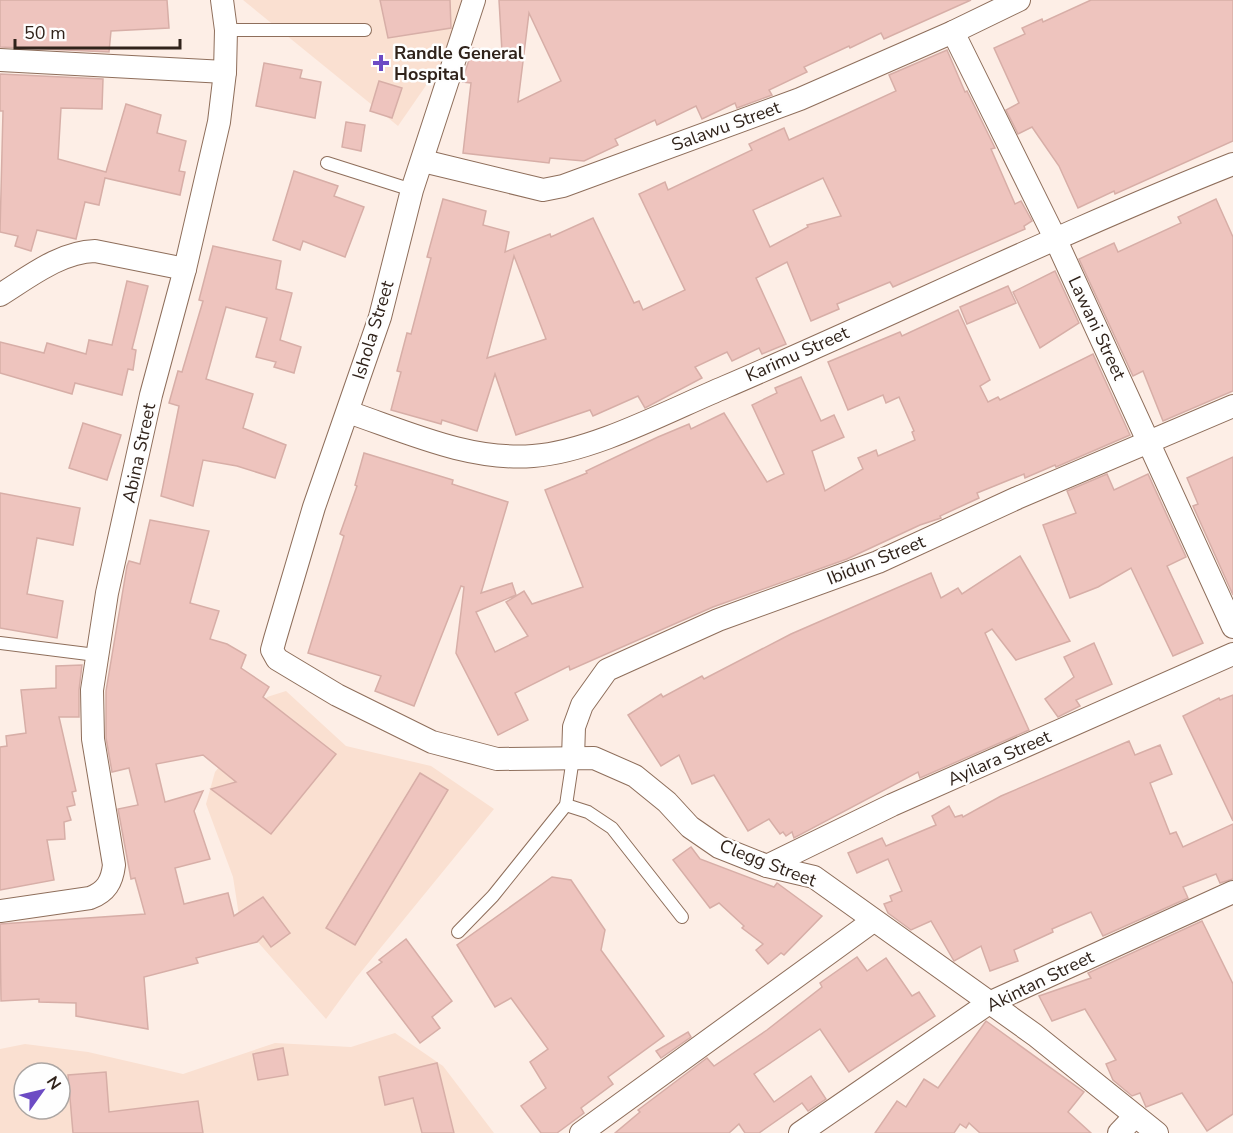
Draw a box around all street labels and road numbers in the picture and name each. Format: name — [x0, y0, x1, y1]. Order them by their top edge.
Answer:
street label: Salawu Street — [668, 95, 784, 157]
street label: Lawani Street — [1062, 272, 1132, 384]
street label: Ishola Street — [347, 277, 400, 382]
street label: Karimu Street — [742, 320, 853, 387]
street label: Abina Street — [117, 400, 161, 505]
street label: Ibidun Street — [823, 529, 929, 591]
street label: Ayilara Street — [944, 724, 1055, 791]
street label: Clegg Street — [716, 834, 820, 893]
street label: Akintan Street — [982, 944, 1098, 1017]

